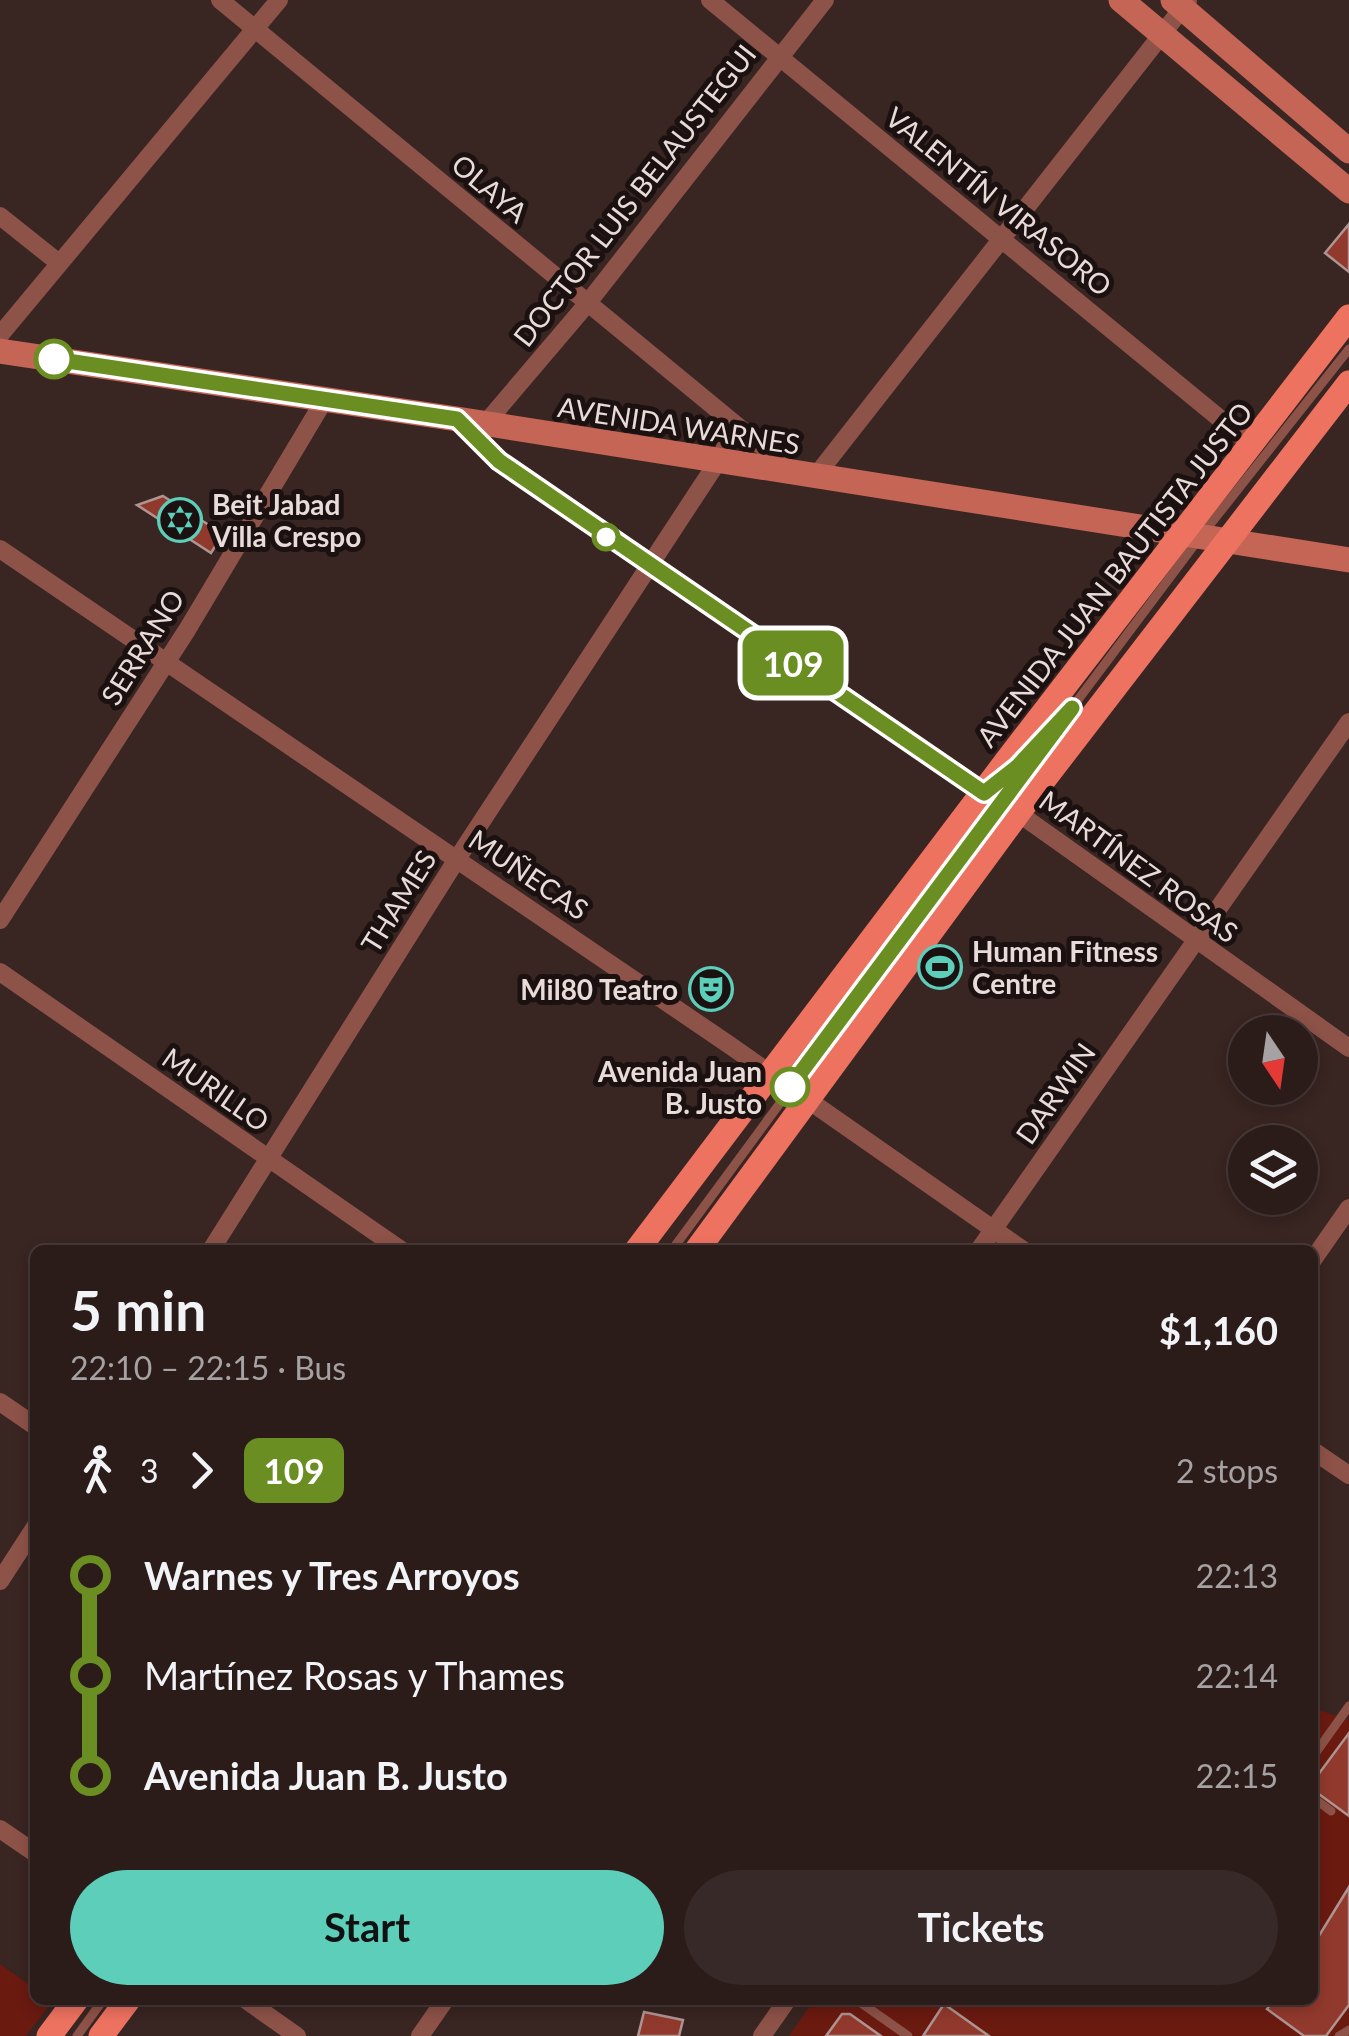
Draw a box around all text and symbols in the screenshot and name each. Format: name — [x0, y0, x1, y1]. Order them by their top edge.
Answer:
street label: DOCTOR LUIS BELAUSTEGUI — [506, 37, 762, 353]
street label: VALENTÍN VIRASORO — [879, 99, 1119, 303]
street label: OLAYA — [445, 147, 535, 229]
unlabelled marker — [35, 340, 73, 378]
street label: AVENIDA WARNES — [556, 389, 802, 461]
street label: AVENIDA JUAN BAUTISTA JUSTO — [969, 395, 1259, 753]
place label: Beit Jabad Villa Crespo — [211, 487, 361, 553]
synagogue icon: Beit Jabad Villa Crespo — [157, 497, 203, 543]
unlabelled marker — [593, 524, 619, 550]
street label: SERRANO — [93, 583, 191, 711]
line badge: 109 — [736, 630, 850, 696]
text: 109 — [763, 642, 823, 684]
street label: MARTÍNEZ ROSAS — [1033, 783, 1245, 949]
street label: MUÑECAS — [463, 822, 595, 926]
street label: THAMES — [353, 844, 443, 958]
place label: Human Fitness Centre — [972, 934, 1158, 1000]
sports icon: Human Fitness Centre — [917, 944, 963, 990]
theatre icon: Mil80 Teatro — [688, 966, 734, 1012]
place label: Mil80 Teatro — [520, 972, 678, 1006]
north arrow — [1228, 1015, 1318, 1105]
map controls — [1228, 1015, 1318, 1215]
street label: DARWIN — [1008, 1036, 1102, 1150]
street label: MURILLO — [156, 1040, 276, 1138]
place label: Avenida Juan B. Justo — [597, 1054, 762, 1120]
marker: Avenida Juan B. Justo — [771, 1068, 809, 1106]
button: layers — [1228, 1125, 1318, 1215]
text: 5 min — [70, 1277, 206, 1343]
text: $1,160 — [1159, 1307, 1278, 1353]
text: 22:10 – 22:15 · Bus — [70, 1348, 346, 1387]
icon: walk — [70, 1443, 125, 1498]
icon: forward — [174, 1443, 229, 1498]
text: 109 — [264, 1449, 324, 1491]
text: 3 — [140, 1451, 159, 1490]
text: 2 stops — [1176, 1451, 1278, 1490]
text: Warnes y Tres Arroyos — [144, 1552, 520, 1598]
text: 22:13 — [1196, 1556, 1278, 1595]
text: Martínez Rosas y Thames — [144, 1652, 565, 1698]
text: 22:14 — [1196, 1656, 1278, 1695]
text: Avenida Juan B. Justo — [144, 1752, 508, 1798]
text: 22:15 — [1196, 1756, 1278, 1795]
button: Start — [70, 1870, 664, 1985]
button: Tickets — [684, 1870, 1278, 1985]

